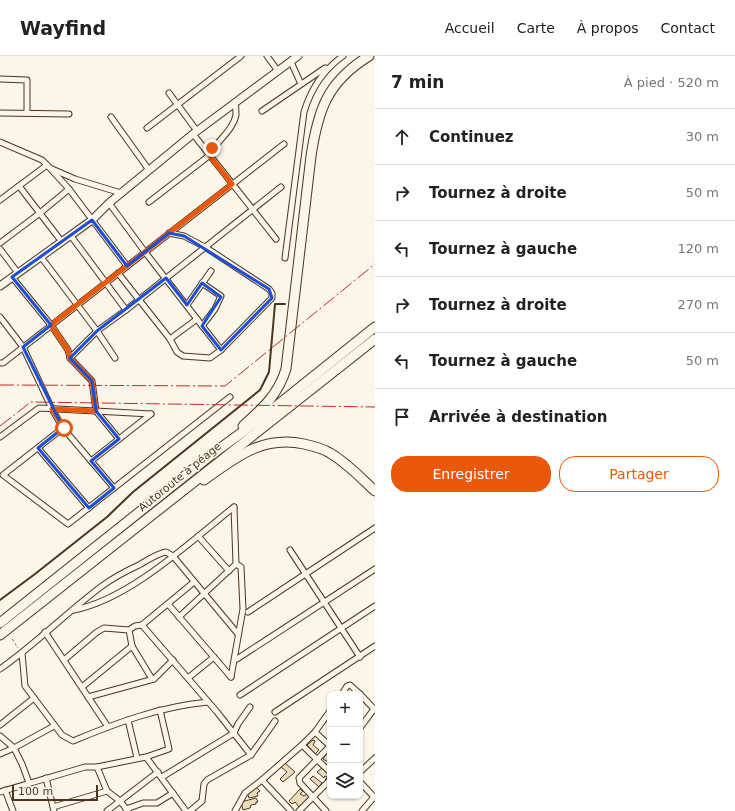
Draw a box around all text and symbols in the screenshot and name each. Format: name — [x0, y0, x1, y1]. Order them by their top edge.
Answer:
text: Wayfind — [20, 17, 106, 39]
text: Accueil — [445, 20, 495, 36]
text: Carte — [517, 20, 555, 36]
text: À propos — [577, 20, 639, 36]
text: Contact — [661, 20, 715, 36]
text: 7 min — [391, 72, 444, 92]
text: À pied · 520 m — [624, 75, 719, 90]
icon: ahead — [391, 126, 413, 148]
text: Continuez — [429, 128, 514, 146]
text: 30 m — [686, 129, 719, 144]
route end — [203, 139, 221, 157]
icon: right — [391, 182, 413, 204]
text: Tournez à droite — [429, 184, 567, 202]
text: 50 m — [686, 185, 719, 200]
icon: left — [391, 238, 413, 260]
text: Tournez à gauche — [429, 240, 577, 258]
text: 120 m — [677, 241, 719, 256]
icon: right — [391, 294, 413, 316]
text: Tournez à droite — [429, 296, 567, 314]
text: 270 m — [677, 297, 719, 312]
icon: left — [391, 350, 413, 372]
text: Tournez à gauche — [429, 352, 577, 370]
text: 50 m — [686, 353, 719, 368]
icon: arrive — [391, 406, 413, 428]
text: Arrivée à destination — [429, 408, 607, 426]
route start — [55, 419, 73, 437]
street label: Autoroute à péage — [136, 440, 224, 514]
button: Enregistrer — [391, 456, 551, 492]
button: Partager — [559, 456, 719, 492]
map controls — [327, 691, 363, 799]
button: + — [327, 691, 363, 727]
button: − — [327, 727, 363, 763]
button: layers — [327, 763, 363, 799]
scale bar — [12, 783, 98, 802]
text: 100 m — [18, 785, 53, 798]

